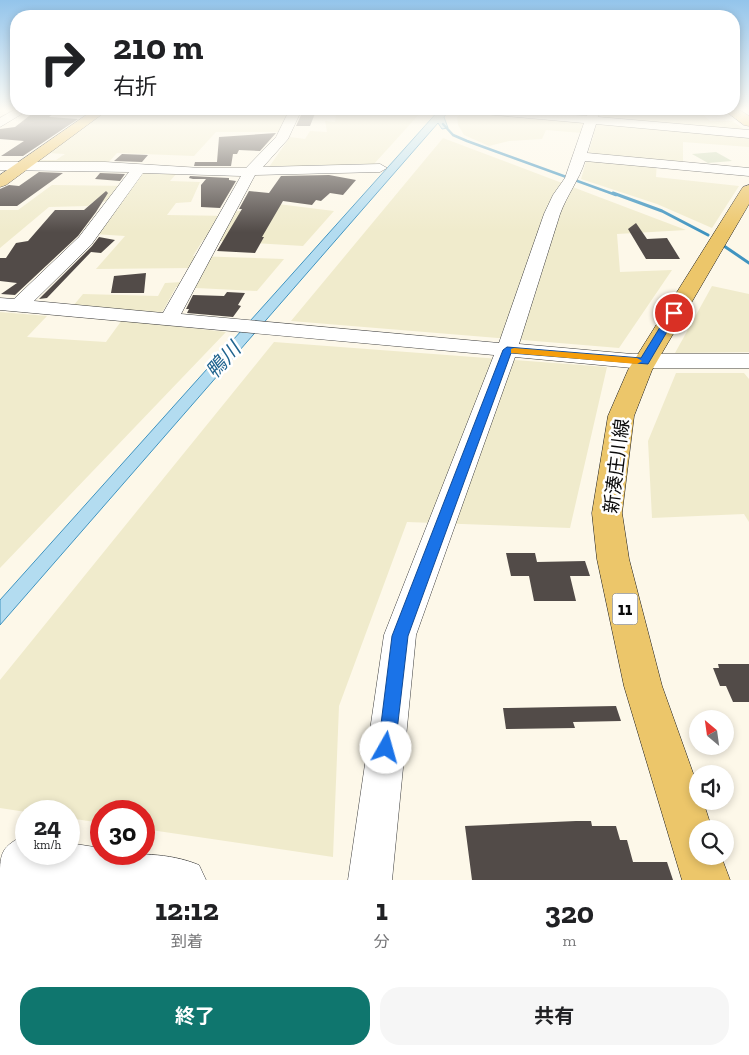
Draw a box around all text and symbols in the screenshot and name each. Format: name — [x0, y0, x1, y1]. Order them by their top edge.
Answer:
text: 210 m — [113, 26, 203, 68]
icon: right — [30, 30, 95, 95]
text: 右折 — [113, 73, 157, 100]
pin — [653, 292, 695, 334]
icon: arrive — [660, 299, 688, 327]
water label: 鴨川 — [201, 336, 247, 383]
street label: 新湊庄川線 — [599, 418, 634, 515]
road number: 11 — [612, 594, 638, 624]
north arrow — [689, 710, 734, 755]
map controls — [689, 710, 734, 865]
position arrow — [359, 721, 411, 773]
button: sound — [689, 765, 734, 810]
speed limit sign: 30 — [90, 800, 155, 865]
text: 24 — [34, 811, 61, 841]
button: search — [689, 820, 734, 865]
text: km/h — [34, 838, 61, 852]
text: 12:12 — [155, 892, 219, 928]
text: 1 — [376, 892, 388, 928]
text: 320 — [545, 895, 594, 931]
text: m — [562, 931, 576, 950]
text: 到着 — [171, 932, 203, 951]
text: 分 — [374, 932, 390, 951]
button: 終了 — [20, 987, 370, 1045]
button: 共有 — [380, 987, 729, 1045]

